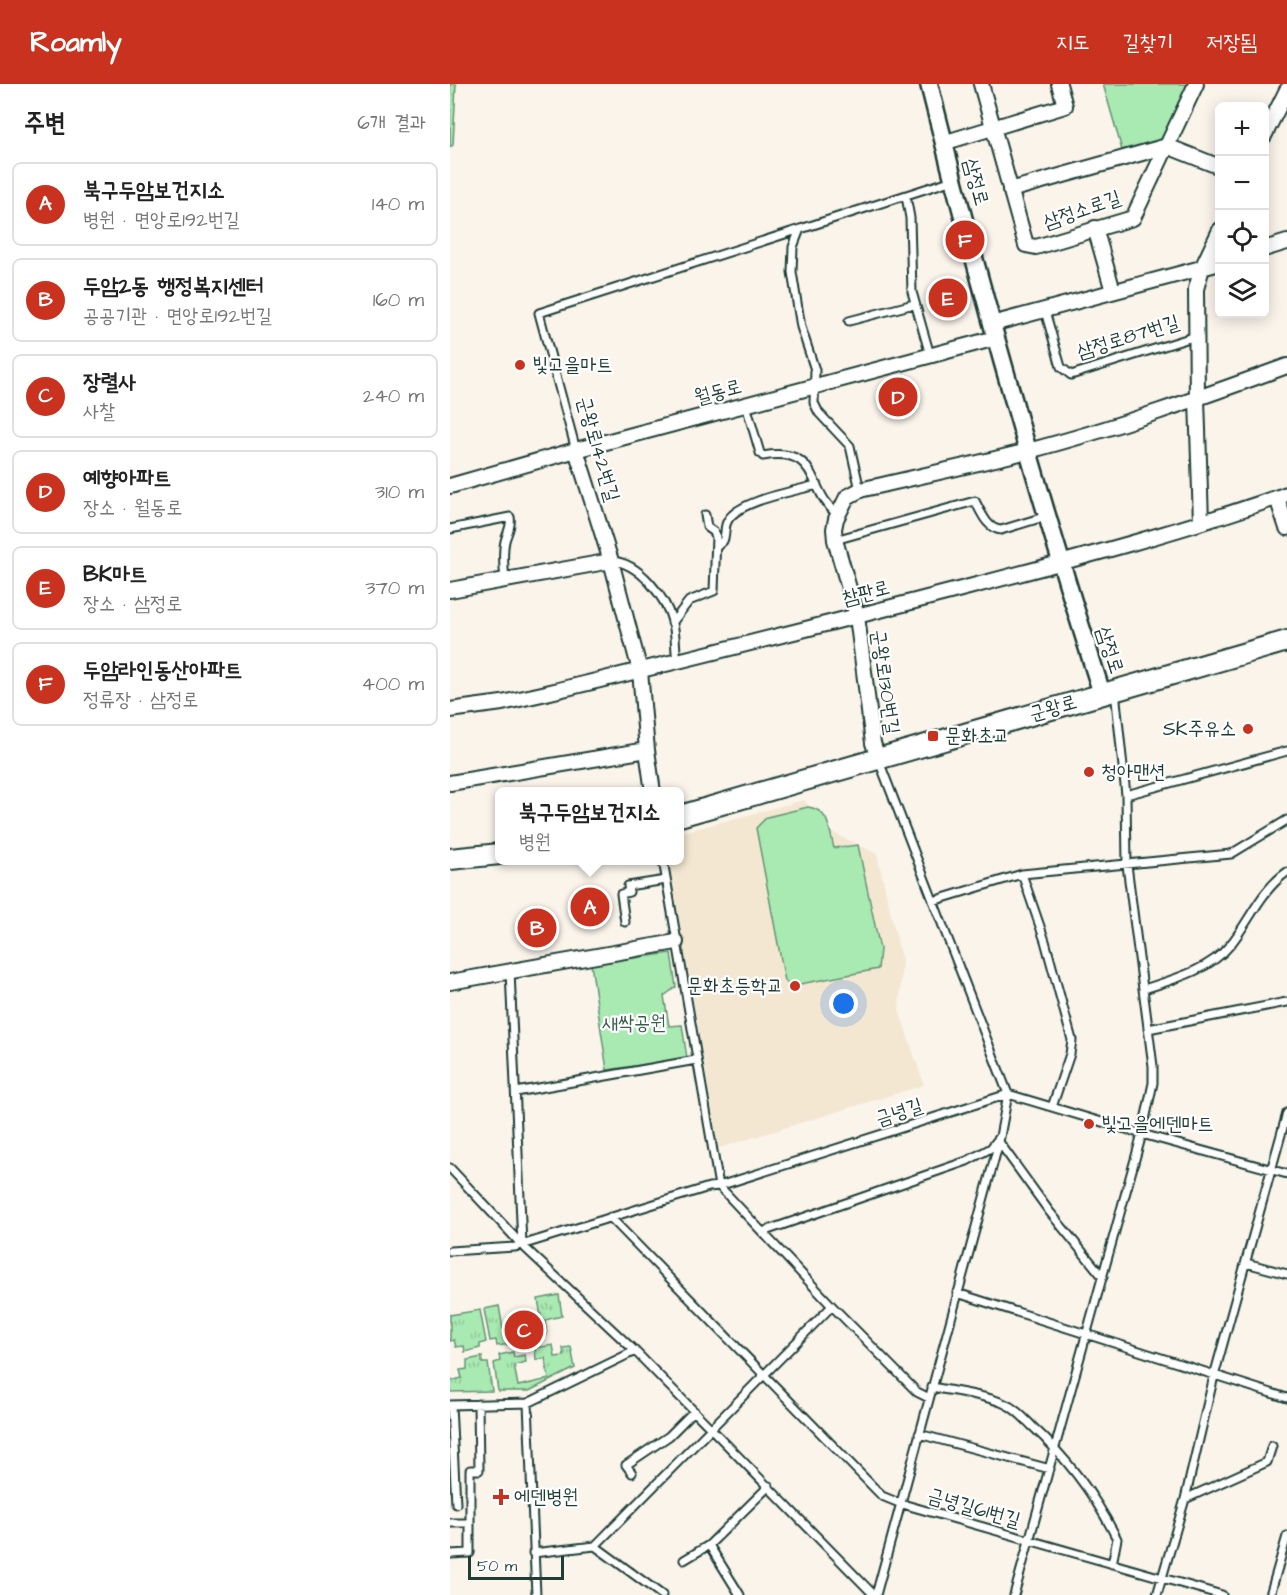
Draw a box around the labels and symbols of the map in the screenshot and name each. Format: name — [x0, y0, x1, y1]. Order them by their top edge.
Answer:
street label: 삼정로 — [956, 155, 996, 209]
street label: 삼정소로길 — [1039, 184, 1125, 236]
pin: F — [946, 218, 984, 262]
pin: E — [928, 276, 968, 320]
street label: 삼정로87번길 — [1073, 308, 1183, 366]
place label: 빛고을마트 — [532, 351, 612, 379]
marker: 빛고을마트 — [513, 358, 527, 372]
street label: 월동로 — [691, 372, 745, 412]
pin: D — [878, 374, 918, 420]
street label: 군왕로142번길 — [570, 393, 626, 505]
street label: 참판로 — [839, 573, 893, 613]
street label: 삼정로 — [1089, 623, 1131, 677]
street label: 군왕로130번길 — [864, 628, 906, 736]
street label: 군왕로 — [1026, 688, 1080, 728]
place label: SK주유소 — [1163, 715, 1236, 743]
place label: 문화초교 — [945, 722, 1009, 750]
marker: SK주유소 — [1241, 722, 1255, 736]
marker: 문화초교 — [926, 729, 940, 743]
place label: 청아맨션 — [1101, 758, 1165, 786]
marker: 청아맨션 — [1082, 765, 1096, 779]
pin: A — [570, 884, 610, 930]
pin: B — [518, 906, 556, 950]
place label: 문화초등학교 — [686, 972, 783, 1000]
marker: 문화초등학교 — [788, 979, 802, 993]
your location — [829, 989, 858, 1018]
park label: 새싹공원 — [602, 1009, 666, 1037]
street label: 금녕길 — [872, 1091, 926, 1133]
place label: 빛고을에덴마트 — [1101, 1110, 1214, 1138]
marker: 빛고을에덴마트 — [1082, 1117, 1096, 1131]
pin: C — [504, 1308, 544, 1352]
street label: 금녕길61번길 — [924, 1481, 1024, 1535]
place label: 에덴병원 — [514, 1483, 578, 1511]
marker: 에덴병원 — [492, 1488, 510, 1506]
scale bar — [468, 1553, 564, 1580]

